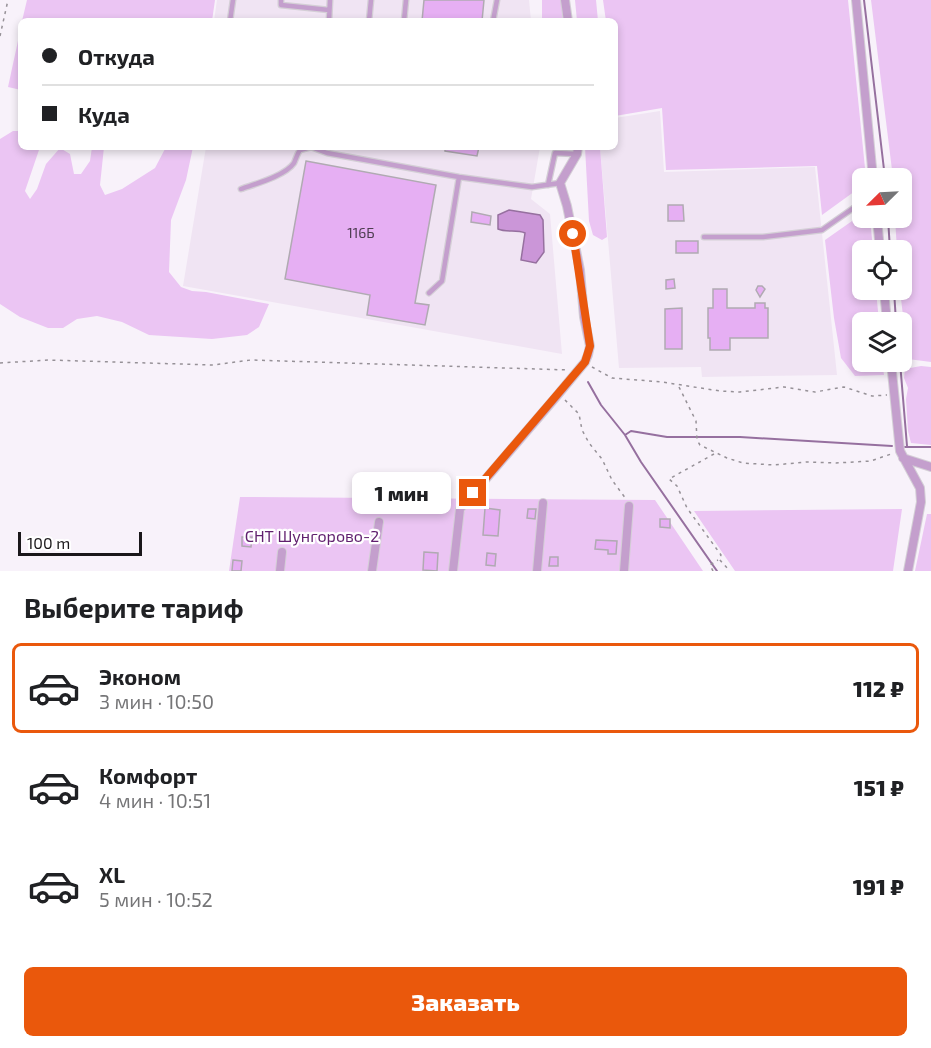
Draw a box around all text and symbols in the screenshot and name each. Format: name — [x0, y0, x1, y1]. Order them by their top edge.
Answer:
text: Откуда — [78, 43, 155, 69]
text: Куда — [78, 101, 130, 127]
north arrow — [852, 168, 912, 228]
map controls — [852, 168, 912, 372]
route start — [559, 220, 586, 247]
house number: 116Б — [347, 224, 375, 241]
button: locate — [852, 240, 912, 300]
button: layers — [852, 312, 912, 372]
callout: 1 мин — [353, 472, 452, 514]
route end — [459, 479, 486, 506]
text: 1 мин — [374, 481, 429, 505]
park label: СНТ Шунгорово-2 — [245, 526, 379, 546]
scale bar — [18, 529, 142, 556]
text: 100 m — [27, 533, 70, 552]
text: Выберите тариф — [24, 591, 244, 623]
icon: car — [27, 661, 81, 715]
text: Эконом — [99, 663, 181, 689]
text: 112 ₽ — [853, 675, 904, 701]
text: 3 мин · 10:50 — [99, 689, 214, 713]
icon: car — [27, 760, 81, 814]
text: Комфорт — [99, 762, 197, 788]
text: 151 ₽ — [854, 774, 904, 800]
text: 4 мин · 10:51 — [99, 788, 211, 812]
icon: car — [27, 859, 81, 913]
text: XL — [99, 861, 125, 887]
text: 191 ₽ — [853, 873, 904, 899]
text: 5 мин · 10:52 — [99, 887, 213, 911]
button: Заказать — [24, 967, 907, 1036]

